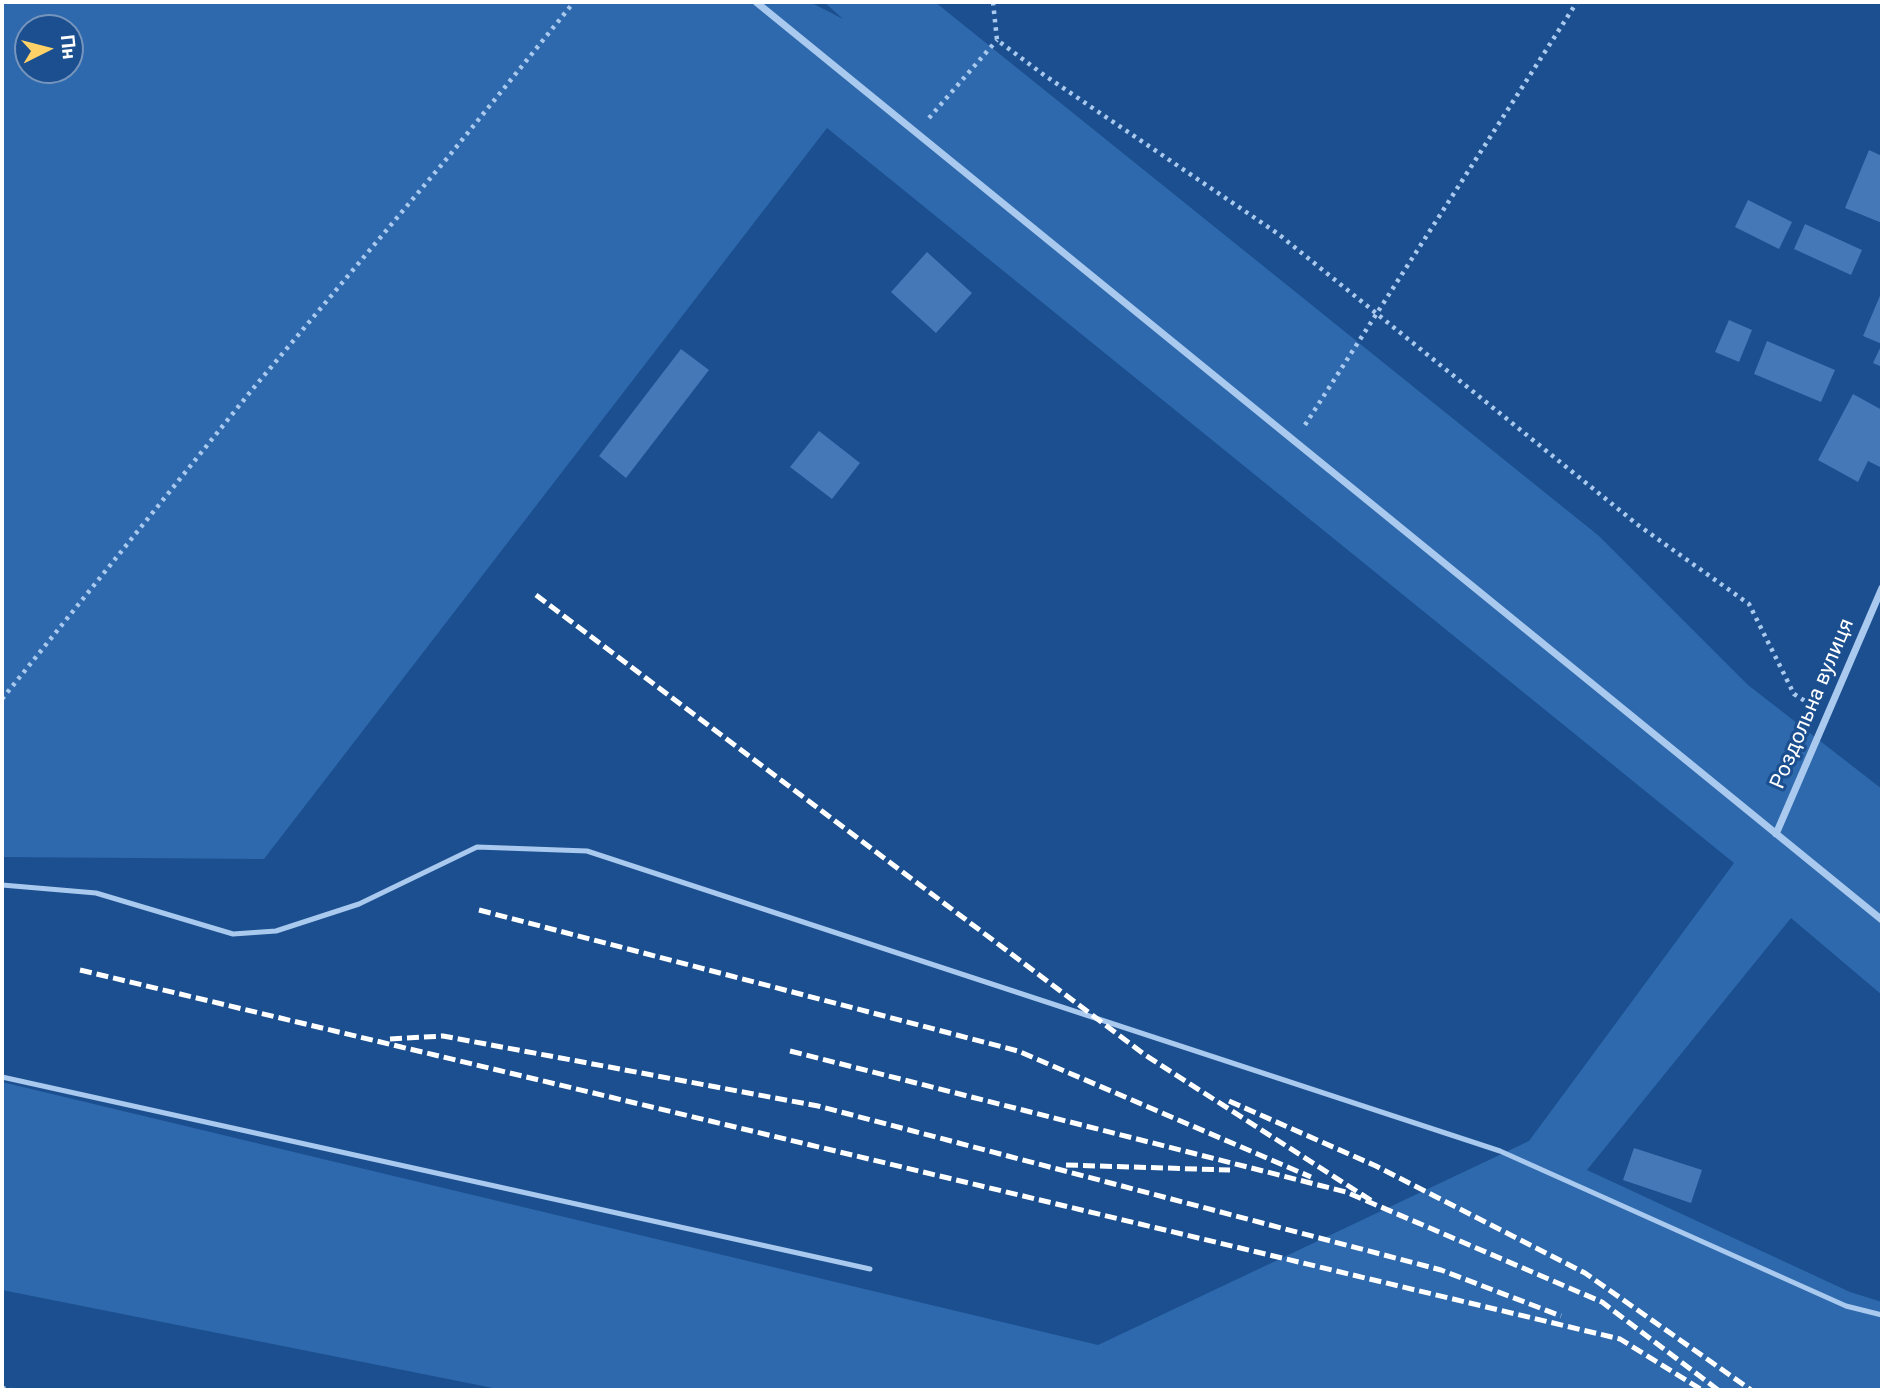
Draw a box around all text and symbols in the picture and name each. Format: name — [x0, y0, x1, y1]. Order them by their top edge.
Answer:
north arrow — [14, 14, 84, 84]
text: Пн — [56, 34, 81, 60]
street label: Роздольна вулиця — [1766, 615, 1860, 793]

